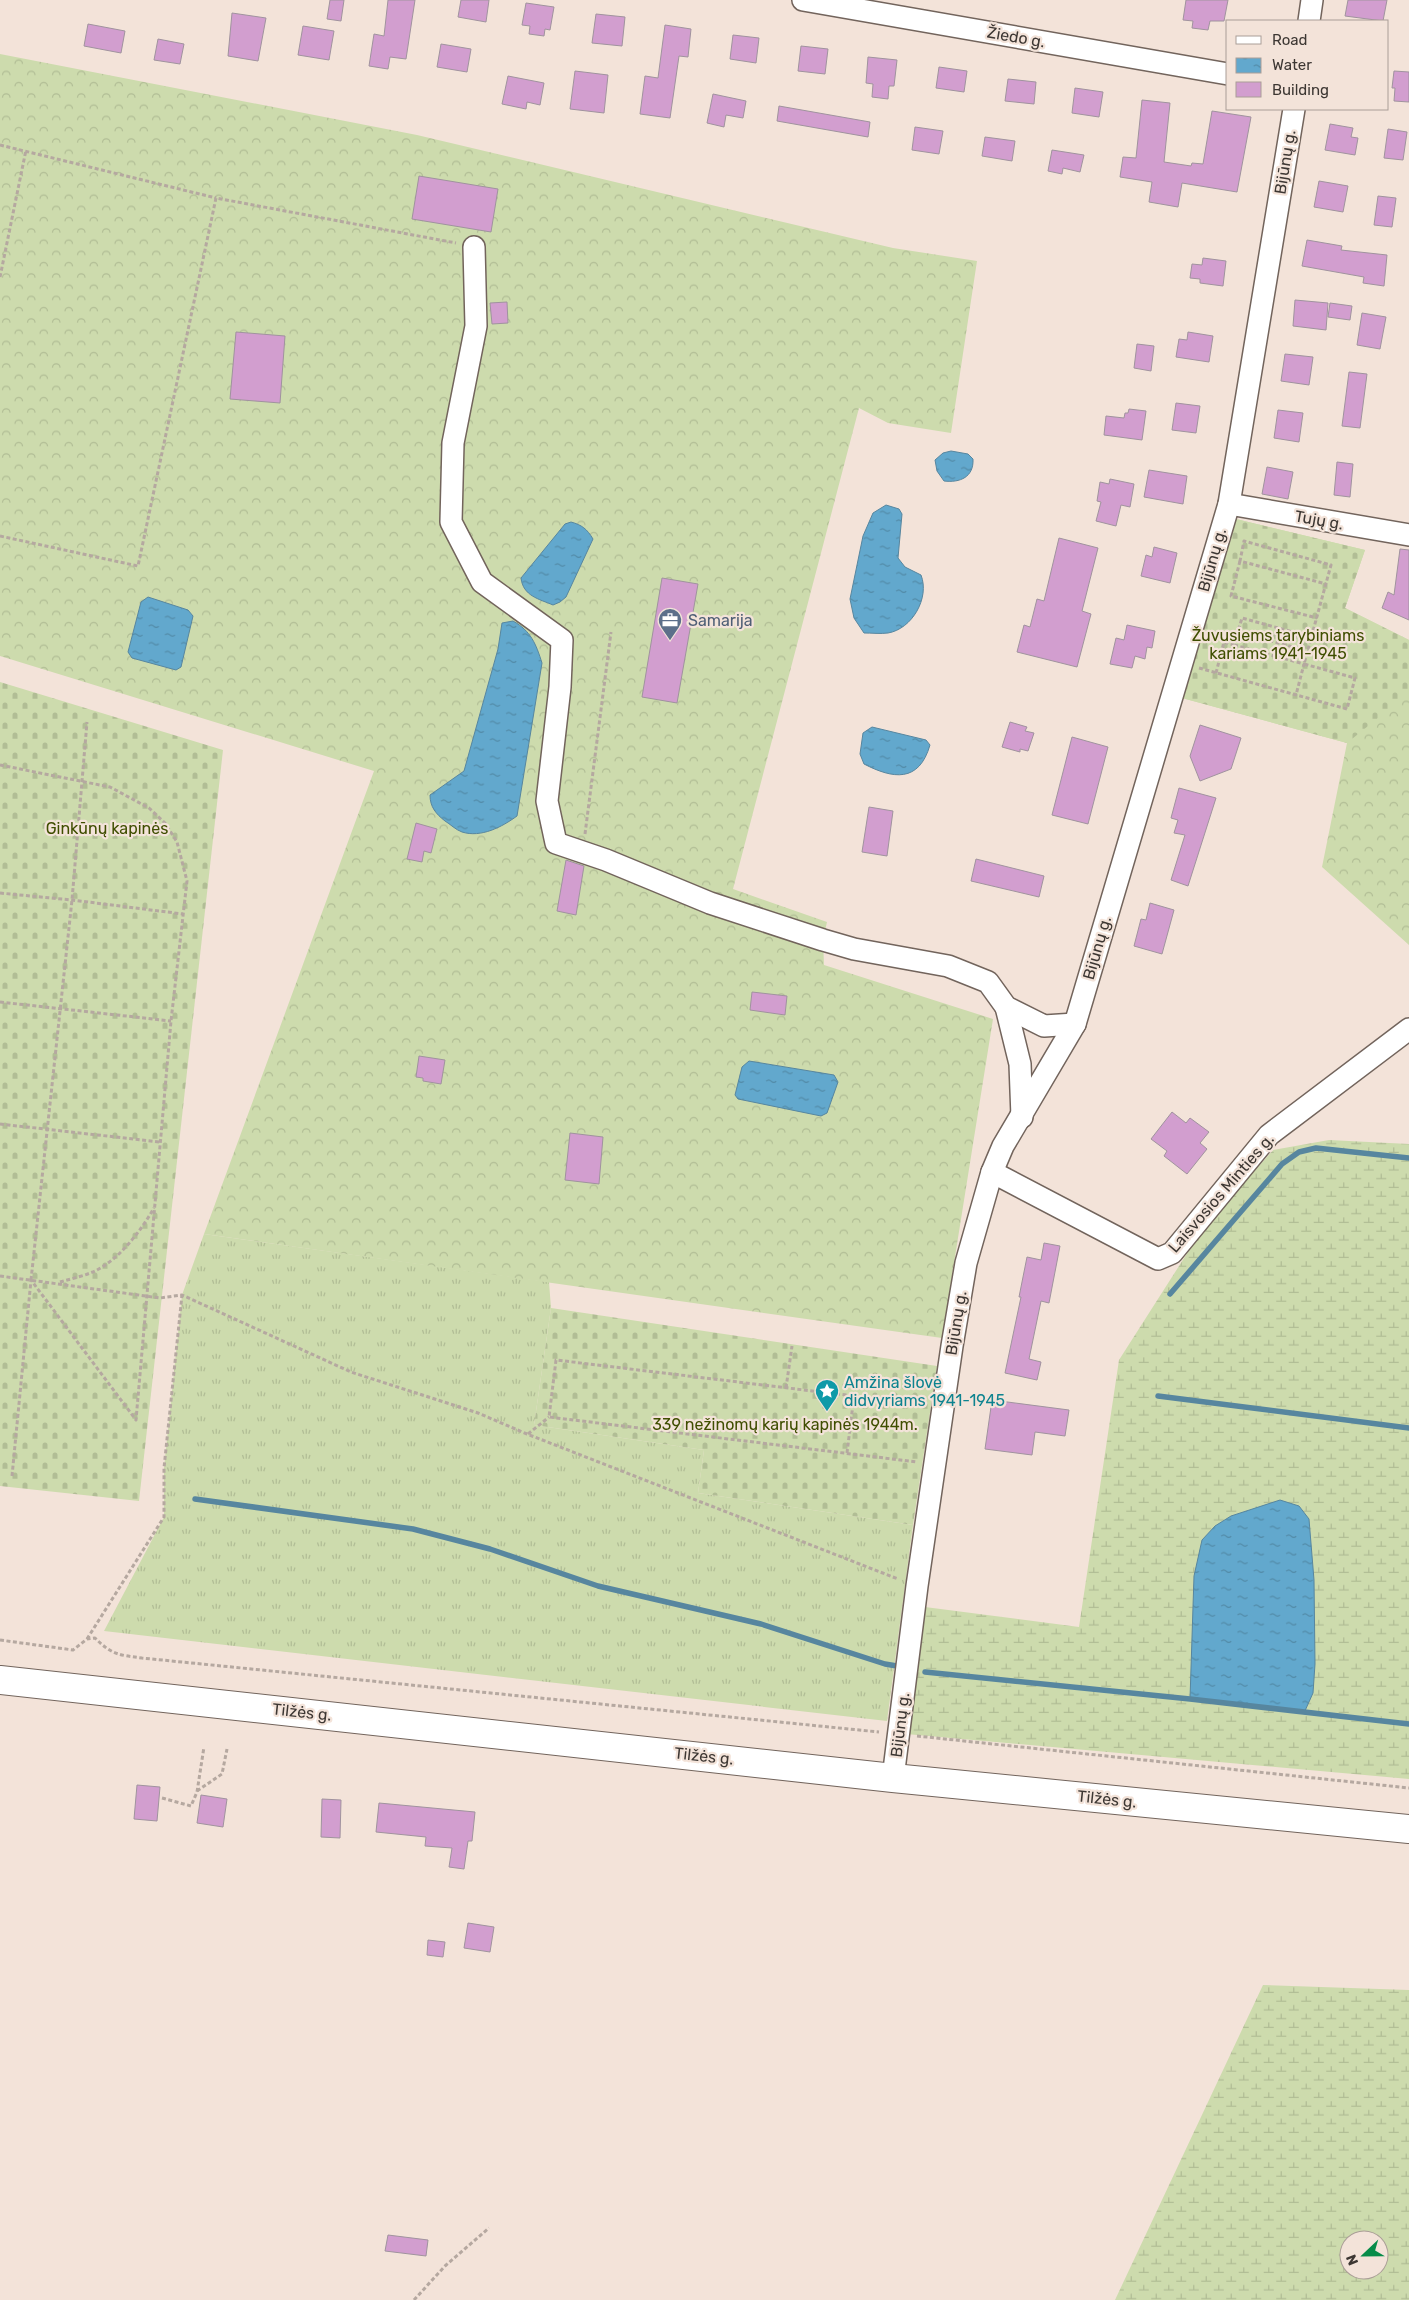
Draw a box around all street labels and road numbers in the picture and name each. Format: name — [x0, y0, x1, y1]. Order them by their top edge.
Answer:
street label: Žiedo g. — [985, 23, 1047, 51]
street label: Bijūnų g. — [1271, 128, 1299, 196]
street label: Tujų g. — [1293, 506, 1345, 534]
street label: Bijūnų g. — [1194, 526, 1230, 594]
street label: Bijūnų g. — [1079, 914, 1115, 982]
street label: Laisvosios Minties g. — [1164, 1130, 1278, 1256]
street label: Bijūnų g. — [942, 1289, 970, 1357]
street label: Bijūnų g. — [887, 1692, 913, 1758]
street label: Tilžės g. — [271, 1699, 333, 1725]
street label: Tilžės g. — [673, 1743, 735, 1769]
street label: Tilžės g. — [1076, 1786, 1138, 1812]

